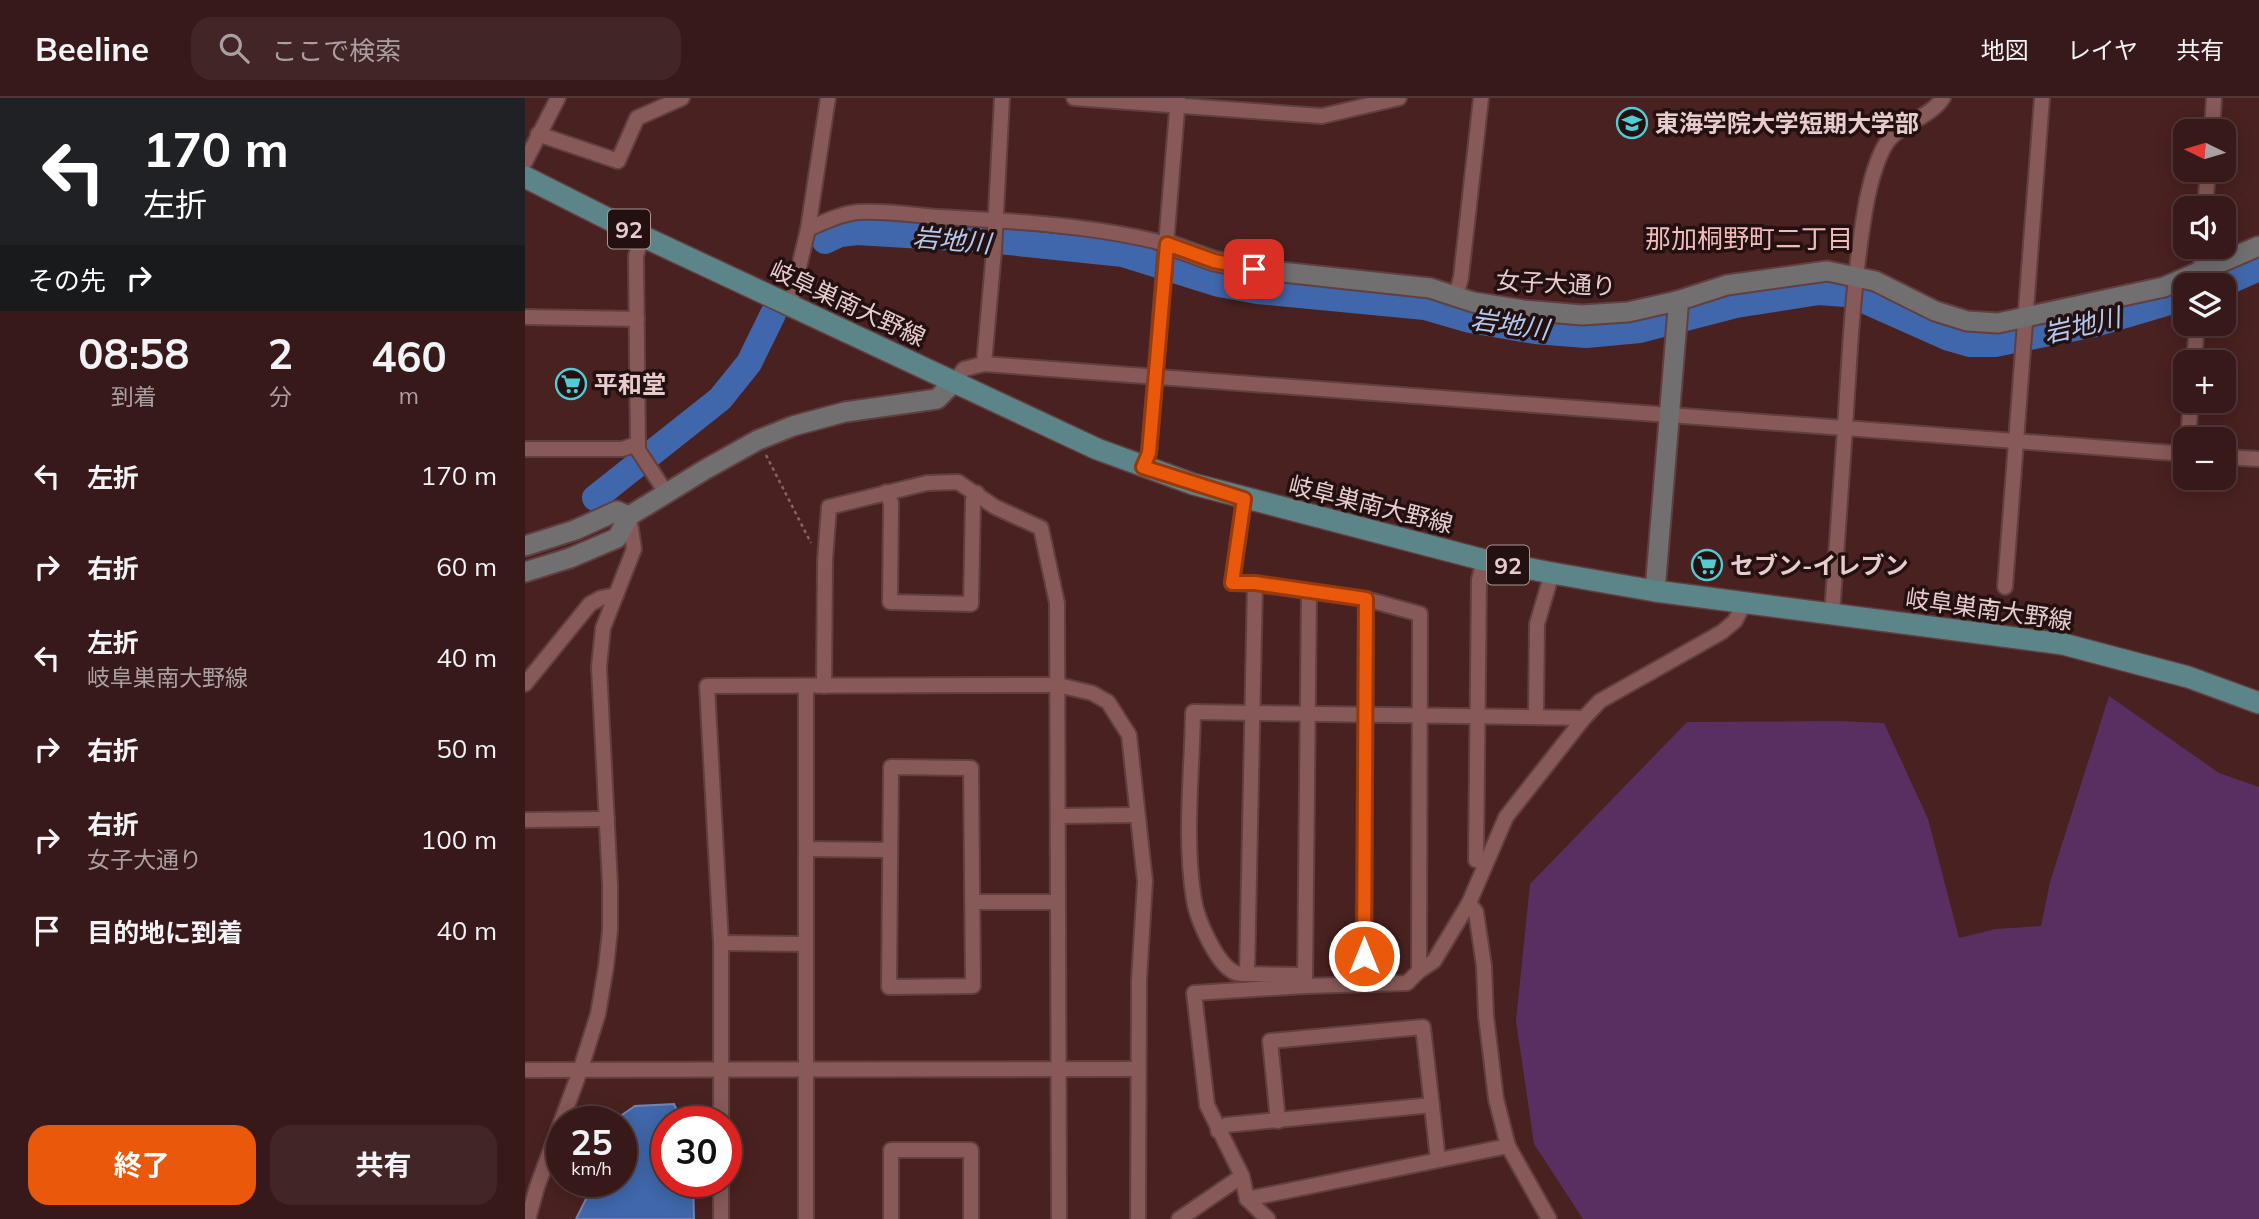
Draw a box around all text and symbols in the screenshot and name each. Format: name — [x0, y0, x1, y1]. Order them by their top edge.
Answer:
search box — [191, 17, 681, 80]
text: Beeline — [35, 28, 149, 69]
icon: search — [215, 29, 253, 67]
text: ここで検索 — [271, 34, 401, 67]
text: 地図 — [1981, 35, 2029, 65]
text: レイヤ — [2067, 35, 2138, 65]
text: 共有 — [2176, 35, 2224, 65]
school or university icon: 東海学院大学短期大学部 — [1615, 106, 1649, 140]
place label: 東海学院大学短期大学部 — [1655, 108, 1919, 138]
text: 170 m — [143, 118, 289, 179]
north arrow — [2173, 119, 2237, 182]
map controls — [2173, 119, 2236, 490]
icon: left — [28, 126, 119, 217]
text: 左折 — [143, 184, 207, 224]
button: sound — [2173, 196, 2236, 259]
road number: 92 — [608, 210, 650, 248]
water label: 岩地川 — [912, 220, 995, 260]
district label: 那加桐野町二丁目 — [1645, 222, 1853, 255]
pin — [1224, 239, 1284, 299]
icon: arrive — [1235, 250, 1273, 288]
street label: 岐阜巣南大野線 — [766, 254, 930, 352]
icon: right — [120, 259, 158, 297]
text: その先 — [28, 264, 106, 297]
street label: 女子大通り — [1495, 265, 1617, 301]
button: layers — [2173, 273, 2236, 336]
water label: 岩地川 — [2040, 299, 2127, 350]
water label: 岩地川 — [1469, 302, 1554, 346]
text: 08:58 — [78, 327, 189, 380]
text: 2 — [268, 327, 293, 380]
text: 460 — [371, 330, 447, 383]
button: + — [2173, 350, 2236, 413]
supermarket icon: 平和堂 — [554, 367, 588, 401]
place label: 平和堂 — [594, 369, 666, 399]
text: m — [399, 381, 419, 410]
text: 到着 — [111, 382, 157, 411]
text: 分 — [269, 382, 292, 411]
button: − — [2173, 427, 2236, 490]
icon: left — [28, 457, 66, 495]
text: 170 m — [421, 459, 497, 492]
text: 左折 — [87, 461, 139, 494]
street label: 岐阜巣南大野線 — [1286, 469, 1456, 539]
road number: 92 — [1487, 545, 1529, 584]
icon: right — [28, 548, 66, 586]
supermarket icon: セブン-イレブン — [1690, 548, 1724, 582]
text: 60 m — [436, 550, 497, 583]
place label: セブン-イレブン — [1730, 550, 1909, 580]
text: 右折 — [87, 552, 139, 585]
street label: 岐阜巣南大野線 — [1904, 582, 2074, 636]
text: 左折 — [87, 626, 139, 659]
icon: left — [28, 639, 66, 677]
text: 40 m — [436, 641, 497, 674]
text: 岐阜巣南大野線 — [87, 663, 248, 692]
icon: right — [28, 730, 66, 768]
text: 50 m — [436, 732, 497, 765]
text: 右折 — [87, 734, 139, 767]
text: 右折 — [87, 808, 139, 841]
icon: right — [28, 821, 66, 859]
text: 100 m — [421, 823, 497, 856]
text: 女子大通り — [87, 845, 202, 874]
icon: arrive — [28, 912, 66, 950]
text: 40 m — [436, 914, 497, 947]
text: 目的地に到着 — [87, 916, 243, 949]
position arrow — [1327, 919, 1401, 993]
speed limit sign: 30 — [651, 1106, 742, 1197]
text: 25 — [570, 1120, 613, 1164]
button: 終了 — [28, 1125, 256, 1205]
button: 共有 — [270, 1125, 497, 1205]
text: km/h — [571, 1157, 612, 1180]

